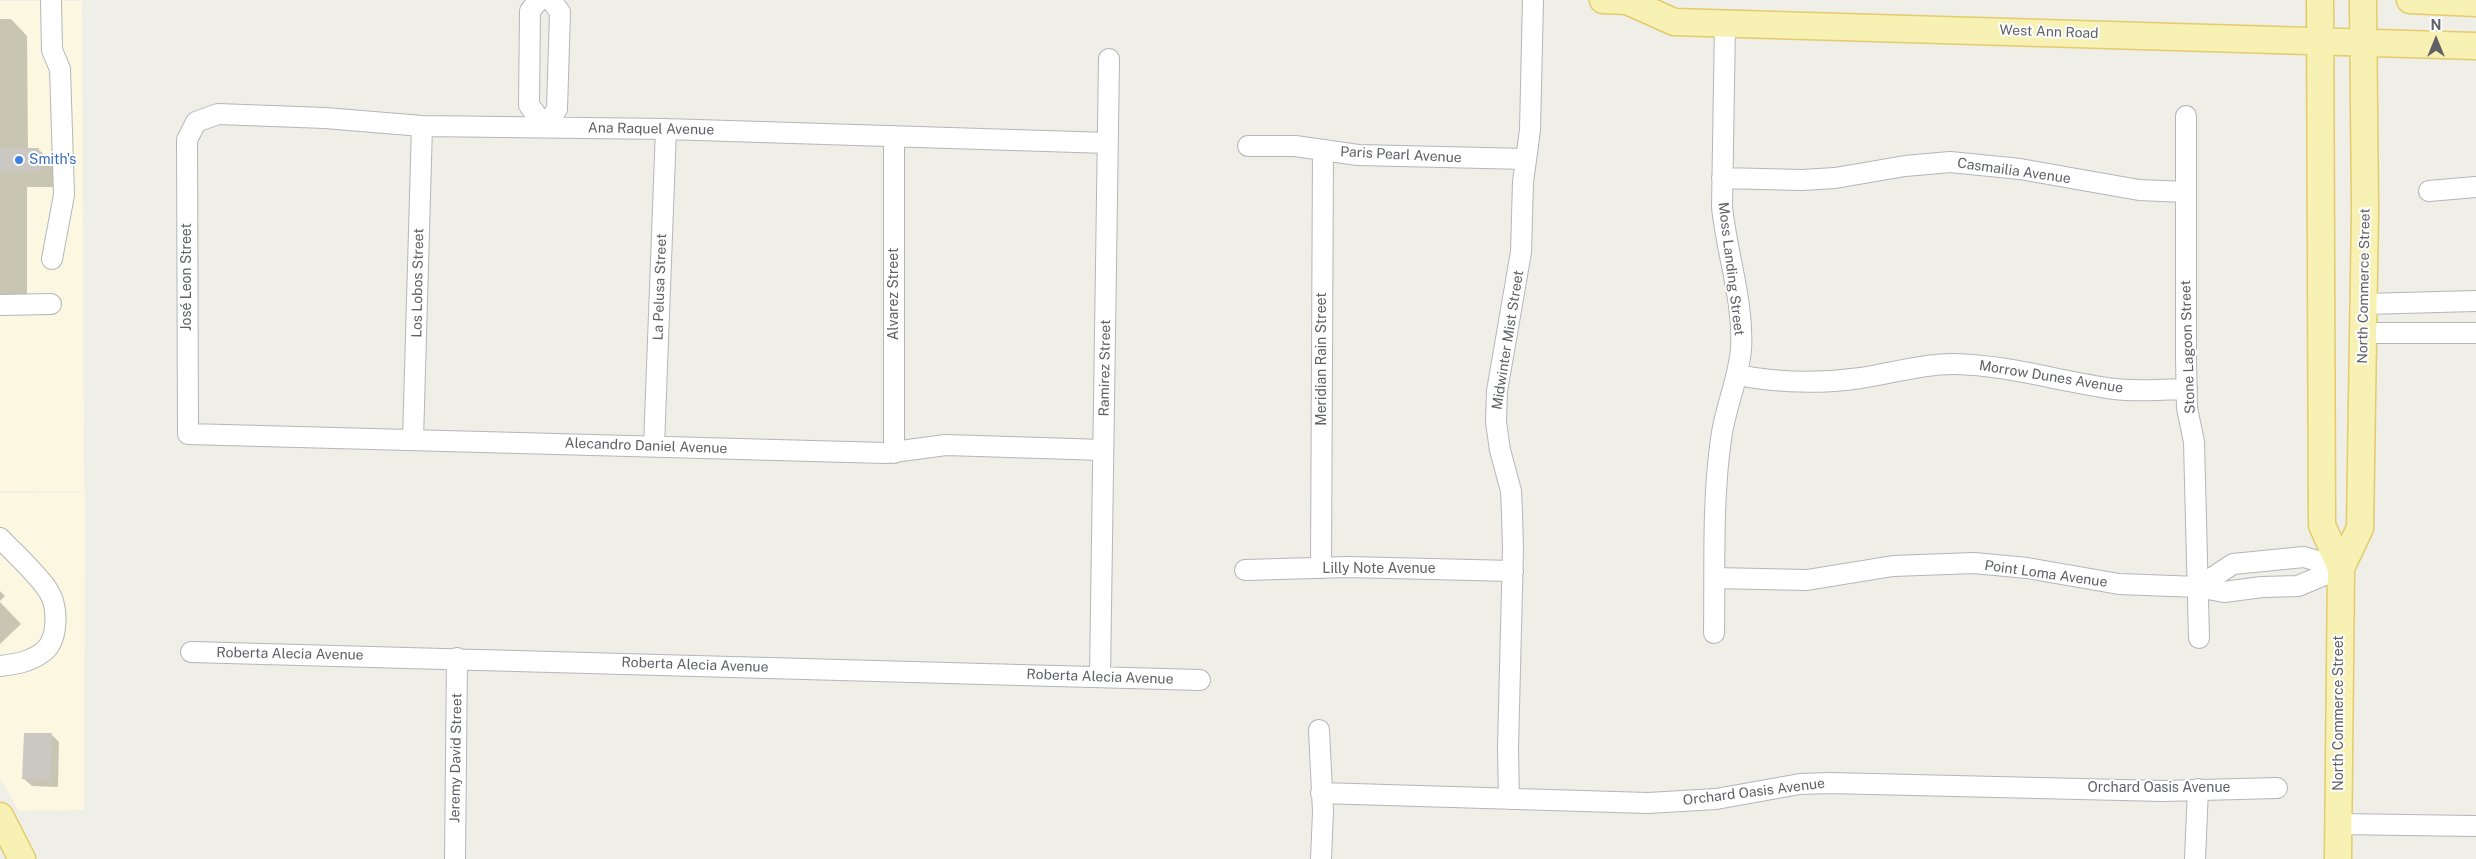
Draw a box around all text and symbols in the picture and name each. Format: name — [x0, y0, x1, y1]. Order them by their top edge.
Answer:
north arrow — [2411, 15, 2461, 65]
text: N — [2431, 17, 2441, 33]
street label: West Ann Road — [1999, 22, 2099, 42]
street label: Ana Raquel Avenue — [588, 119, 714, 139]
street label: Paris Pearl Avenue — [1340, 143, 1462, 167]
place label: Smith's — [29, 152, 76, 168]
marker: Smith's — [13, 154, 25, 166]
street label: Casmailia Avenue — [1956, 155, 2072, 187]
street label: Moss Landing Street — [1714, 201, 1748, 337]
street label: North Commerce Street — [2354, 208, 2374, 364]
street label: José Leon Street — [179, 223, 195, 331]
street label: Los Lobos Street — [409, 228, 427, 338]
street label: La Pelusa Street — [650, 233, 670, 341]
street label: Alvarez Street — [886, 248, 902, 340]
street label: Midwinter Mist Street — [1489, 269, 1527, 411]
street label: Stone Lagoon Street — [2177, 280, 2199, 414]
street label: Meridian Rain Street — [1314, 292, 1330, 426]
street label: Ramirez Street — [1096, 319, 1114, 417]
street label: Morrow Dunes Avenue — [1978, 357, 2124, 397]
street label: Alecandro Daniel Avenue — [564, 435, 728, 457]
street label: Point Loma Avenue — [1983, 557, 2109, 591]
street label: Lilly Note Avenue — [1322, 561, 1436, 577]
street label: North Commerce Street — [2331, 635, 2347, 791]
street label: Roberta Alecia Avenue — [216, 644, 364, 664]
street label: Roberta Alecia Avenue — [621, 654, 769, 676]
street label: Roberta Alecia Avenue — [1026, 666, 1174, 688]
street label: Jeremy David Street — [446, 693, 466, 823]
street label: Orchard Oasis Avenue — [1682, 775, 1826, 809]
street label: Orchard Oasis Avenue — [2088, 780, 2230, 796]

